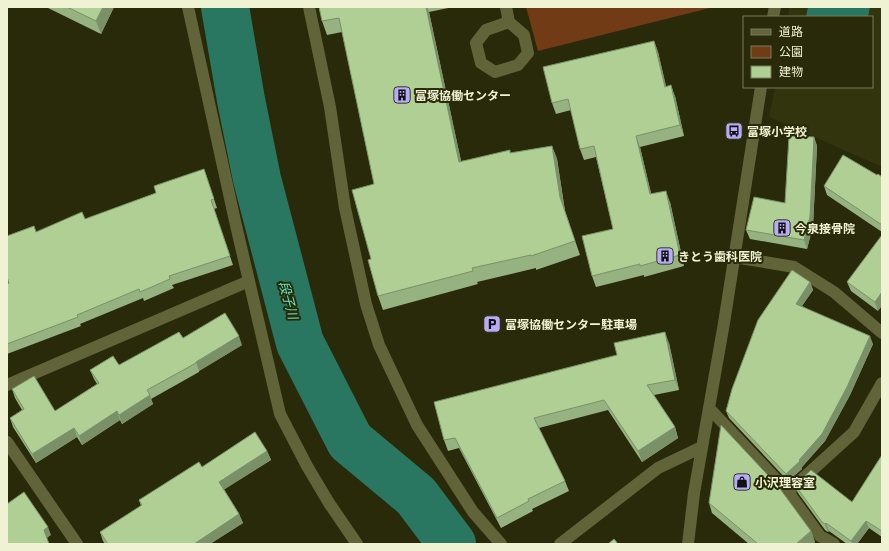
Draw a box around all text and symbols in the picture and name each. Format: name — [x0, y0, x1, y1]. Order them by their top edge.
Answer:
legend — [743, 16, 873, 88]
text: 道路 — [779, 24, 803, 38]
text: 公園 — [779, 44, 803, 58]
text: 建物 — [779, 64, 803, 78]
building icon: 富塚協働センター — [392, 85, 412, 105]
place label: 富塚協働センター — [415, 88, 511, 102]
bus stop icon: 富塚小学校 — [724, 121, 744, 141]
place label: 富塚小学校 — [747, 124, 807, 138]
building icon: 今泉接骨院 — [772, 218, 792, 238]
place label: 今泉接骨院 — [795, 221, 855, 235]
building icon: きとう歯科医院 — [655, 246, 675, 266]
place label: きとう歯科医院 — [678, 249, 762, 263]
water label: 段子川 — [276, 279, 302, 323]
parking icon: 富塚協働センター駐車場 — [482, 314, 502, 334]
place label: 富塚協働センター駐車場 — [505, 317, 637, 331]
shop icon: 小沢理容室 — [732, 472, 752, 492]
place label: 小沢理容室 — [755, 475, 815, 489]

